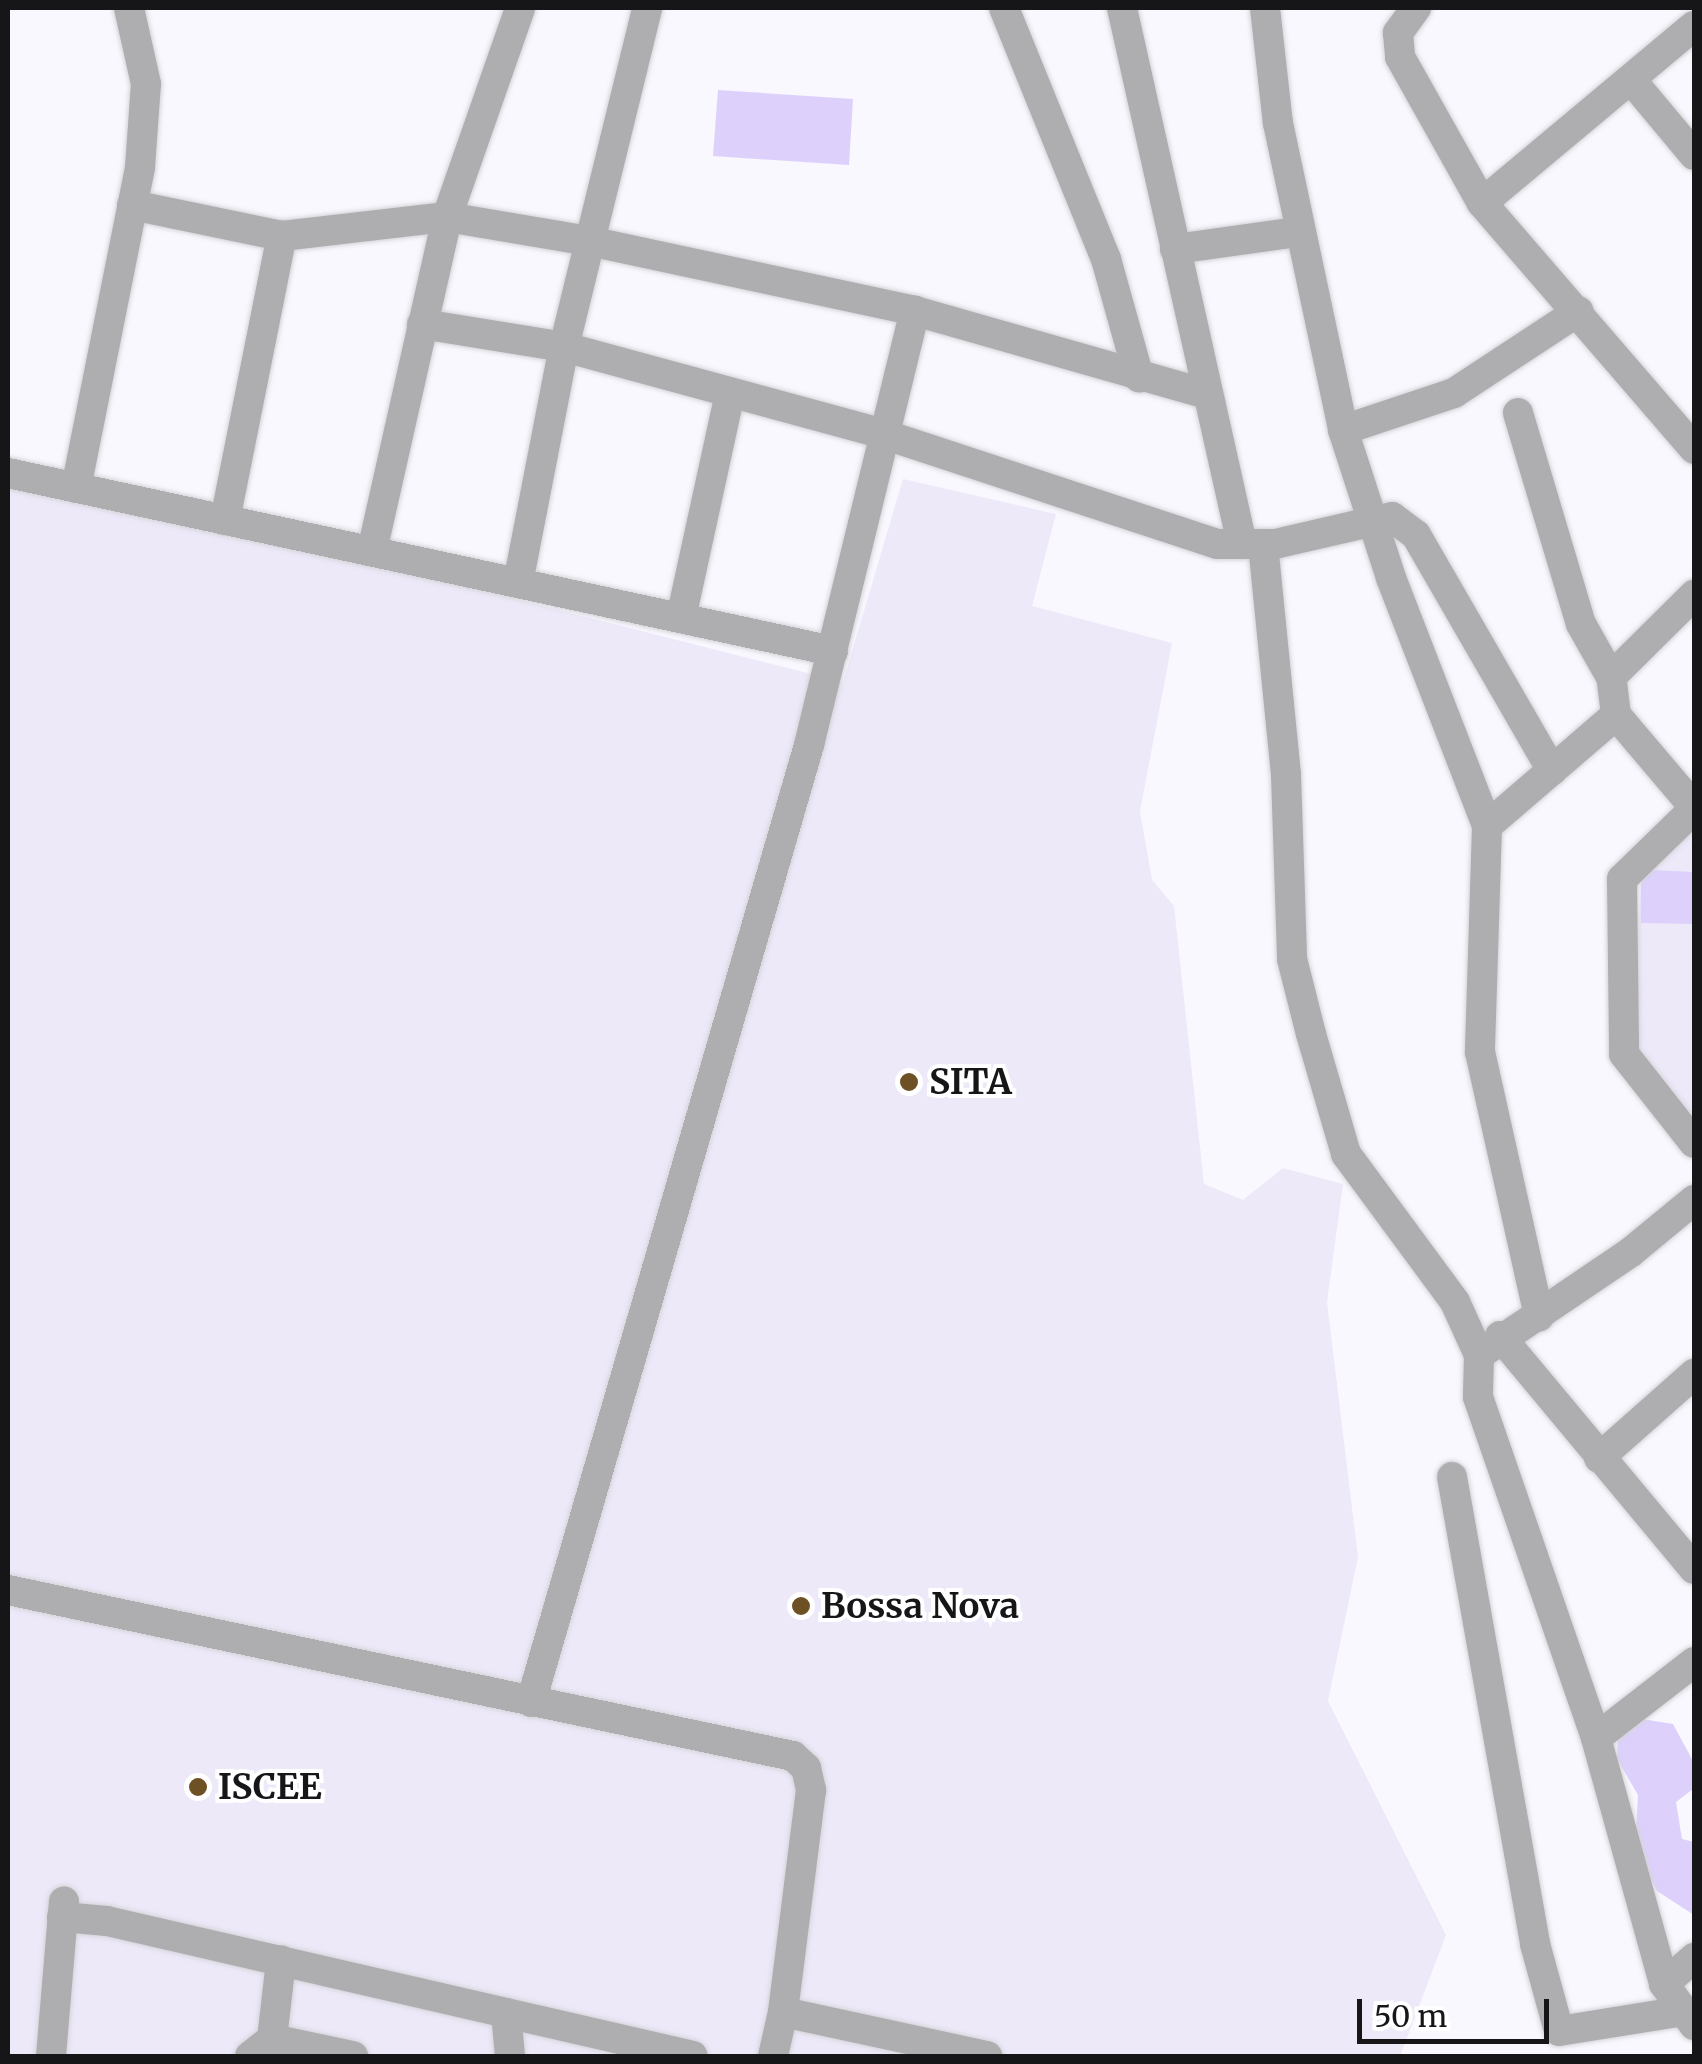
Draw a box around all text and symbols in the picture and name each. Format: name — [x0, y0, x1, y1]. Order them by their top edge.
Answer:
place label: SITA — [929, 1061, 1012, 1103]
marker: SITA — [898, 1071, 920, 1093]
place label: Bossa Nova — [821, 1585, 1019, 1627]
marker: Bossa Nova — [790, 1595, 812, 1617]
place label: ISCEE — [218, 1766, 322, 1808]
marker: ISCEE — [187, 1776, 209, 1798]
scale bar — [1362, 1979, 1554, 2041]
text: 50 m — [1374, 1997, 1447, 2035]

